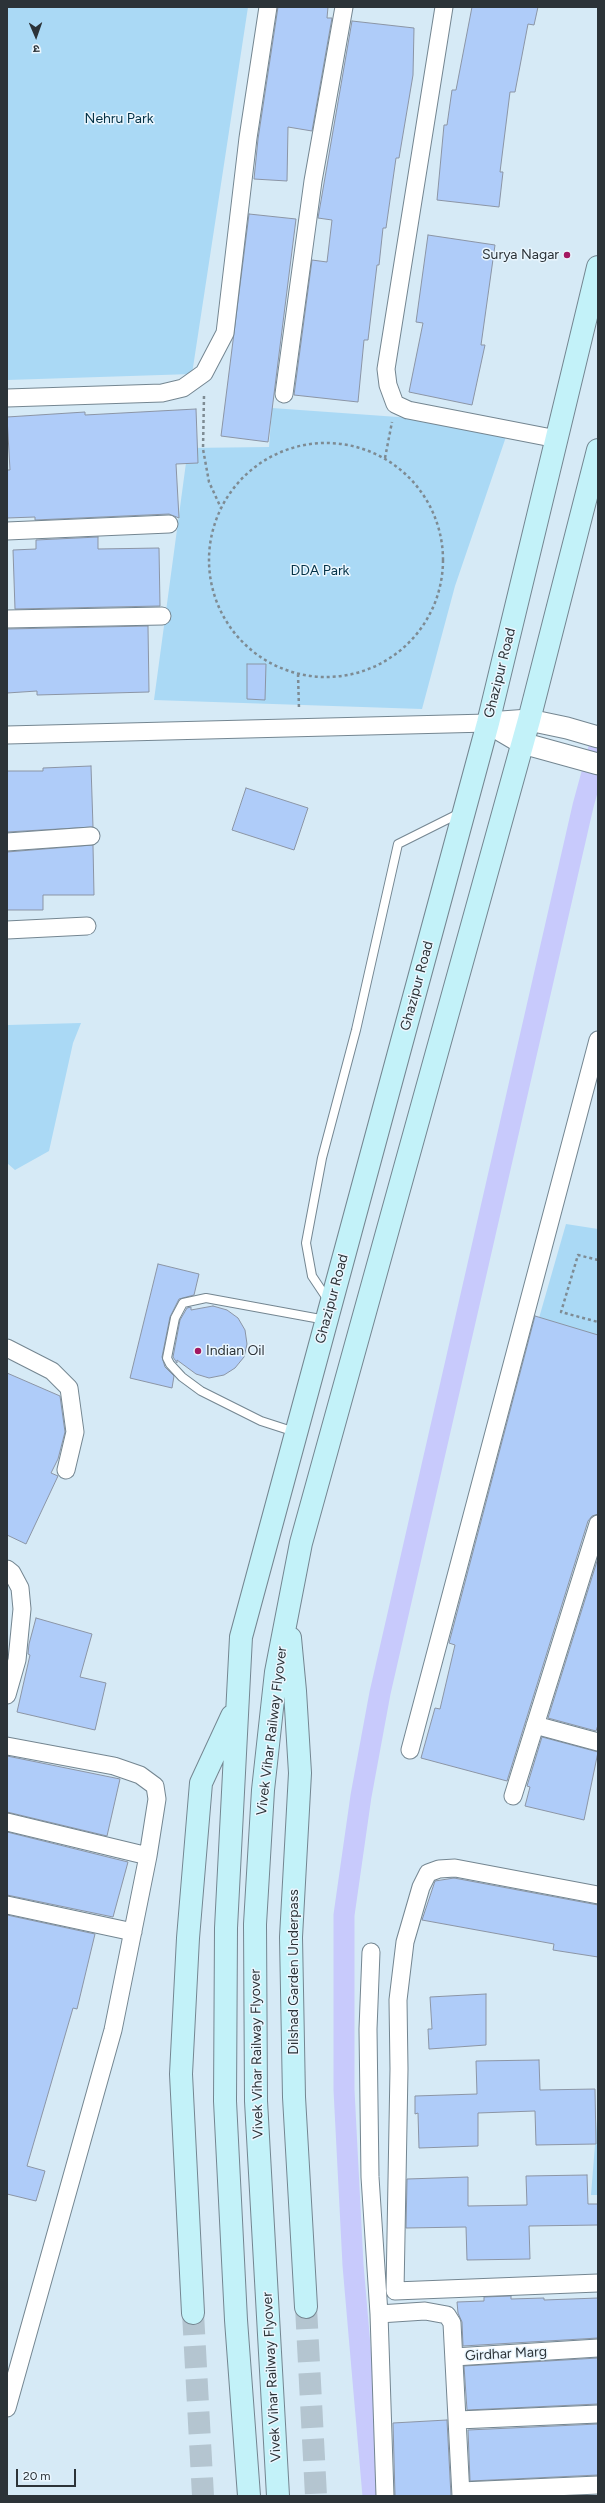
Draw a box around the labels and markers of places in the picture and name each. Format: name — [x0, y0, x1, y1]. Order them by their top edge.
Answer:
place label: Surya Nagar — [482, 247, 559, 263]
marker: Surya Nagar — [562, 250, 572, 260]
place label: Indian Oil — [206, 1343, 265, 1359]
marker: Indian Oil — [193, 1346, 203, 1356]

